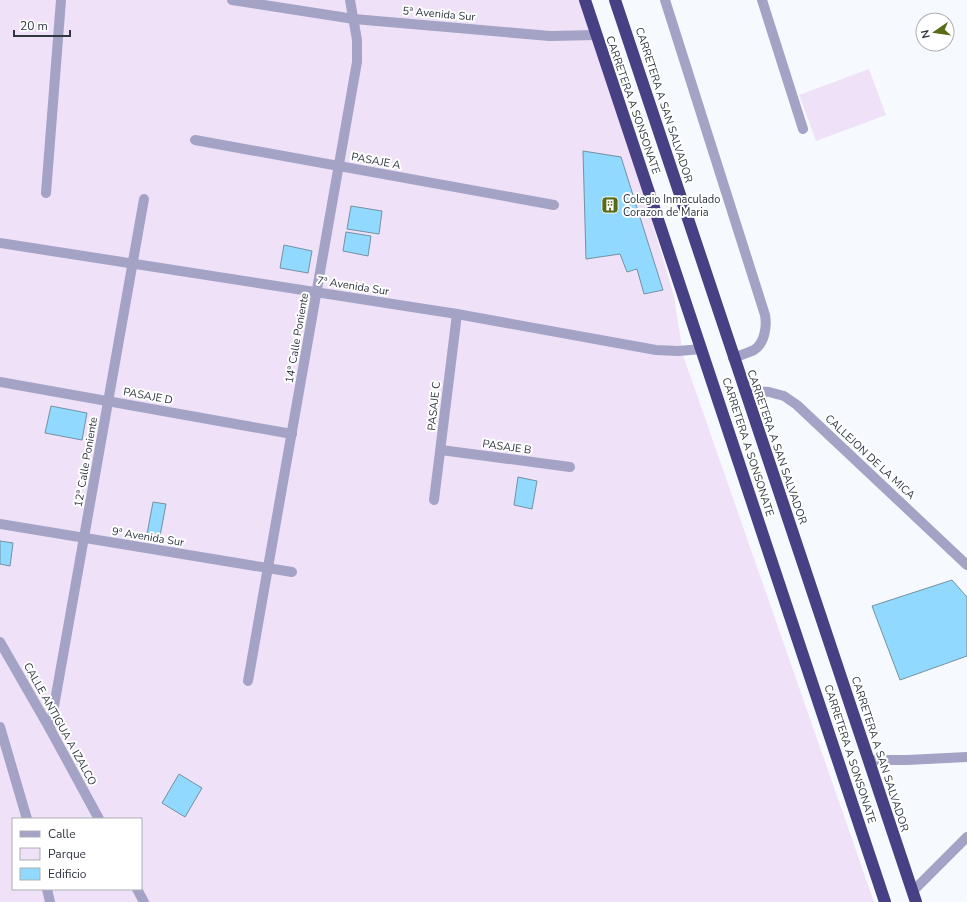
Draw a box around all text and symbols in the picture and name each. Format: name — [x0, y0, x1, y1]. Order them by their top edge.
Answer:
street label: 5ª Avenida Sur — [402, 3, 476, 25]
scale bar — [14, 12, 70, 38]
north arrow — [915, 12, 955, 52]
text: 20 m — [20, 18, 48, 34]
street label: CARRETERA A SAN SALVADOR — [632, 25, 696, 185]
text: N — [918, 28, 934, 40]
street label: CARRETERA A SONSONATE — [602, 34, 664, 176]
street label: PASAJE A — [350, 149, 402, 173]
place label: Colegio Inmaculado Corazon de Maria — [623, 192, 720, 220]
building icon: Colegio Inmaculado Corazon de Maria — [600, 195, 620, 215]
street label: 7ª Avenida Sur — [316, 273, 390, 299]
street label: 14ª Calle Poniente — [282, 292, 312, 384]
street label: CARRETERA A SAN SALVADOR — [743, 368, 811, 527]
street label: CARRETERA A SONSONATE — [718, 376, 778, 518]
street label: PASAJE C — [424, 381, 444, 431]
street label: PASAJE D — [122, 384, 174, 408]
street label: CALLEJON DE LA MICA — [822, 411, 918, 503]
street label: 12ª Calle Poniente — [71, 416, 101, 508]
street label: PASAJE B — [482, 436, 532, 458]
street label: 9ª Avenida Sur — [111, 524, 185, 550]
street label: CALLE ANTIGUA A IZALCO — [20, 660, 100, 788]
street label: CARRETERA A SAN SALVADOR — [848, 674, 912, 834]
street label: CARRETERA A SONSONATE — [820, 683, 880, 825]
legend — [12, 818, 142, 890]
text: Calle — [48, 826, 76, 842]
text: Parque — [48, 846, 86, 862]
text: Edificio — [48, 866, 87, 882]

